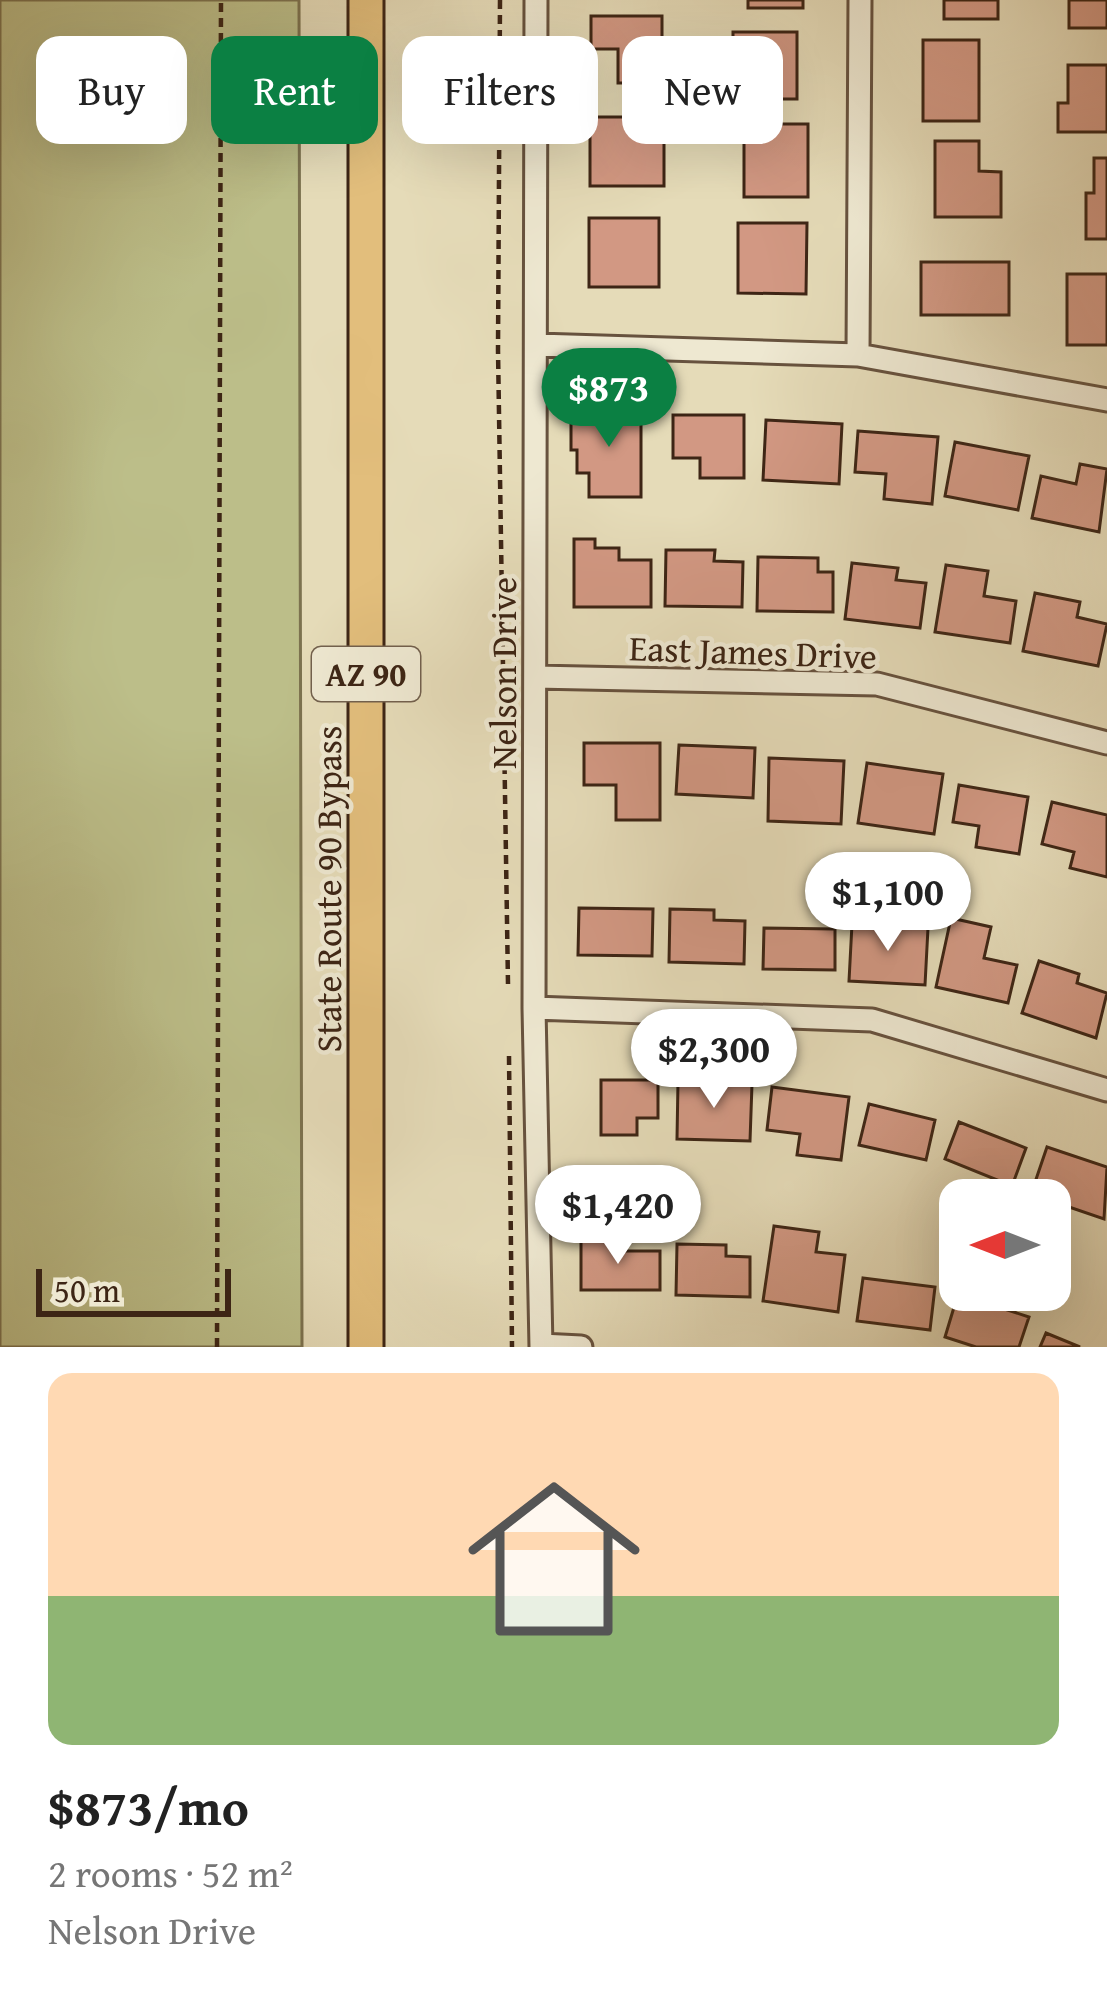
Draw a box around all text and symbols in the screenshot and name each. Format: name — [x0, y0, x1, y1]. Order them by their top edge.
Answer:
chip: Buy — [36, 36, 187, 144]
chip: Rent — [211, 36, 378, 144]
chip: Filters — [402, 36, 598, 144]
chip: New — [622, 36, 783, 144]
pin: $873 — [538, 348, 680, 450]
text: $873 — [569, 358, 649, 415]
street label: Nelson Drive — [476, 577, 529, 769]
street label: East James Drive — [628, 620, 878, 682]
road number: AZ 90 — [312, 647, 420, 701]
street label: State Route 90 Bypass — [301, 726, 354, 1052]
pin: $1,100 — [790, 852, 986, 954]
text: $1,100 — [832, 862, 944, 919]
pin: $2,300 — [616, 1009, 812, 1111]
text: $2,300 — [658, 1019, 770, 1076]
pin: $1,420 — [520, 1165, 716, 1267]
text: $1,420 — [562, 1175, 674, 1232]
north arrow — [939, 1179, 1071, 1311]
map controls — [939, 1179, 1071, 1311]
scale bar — [36, 1263, 231, 1316]
text: 50 m — [54, 1266, 120, 1314]
icon: home — [446, 1451, 662, 1667]
text: $873/mo — [48, 1769, 249, 1844]
text: 2 rooms · 52 m² — [48, 1844, 293, 1901]
text: Nelson Drive — [48, 1901, 256, 1958]

